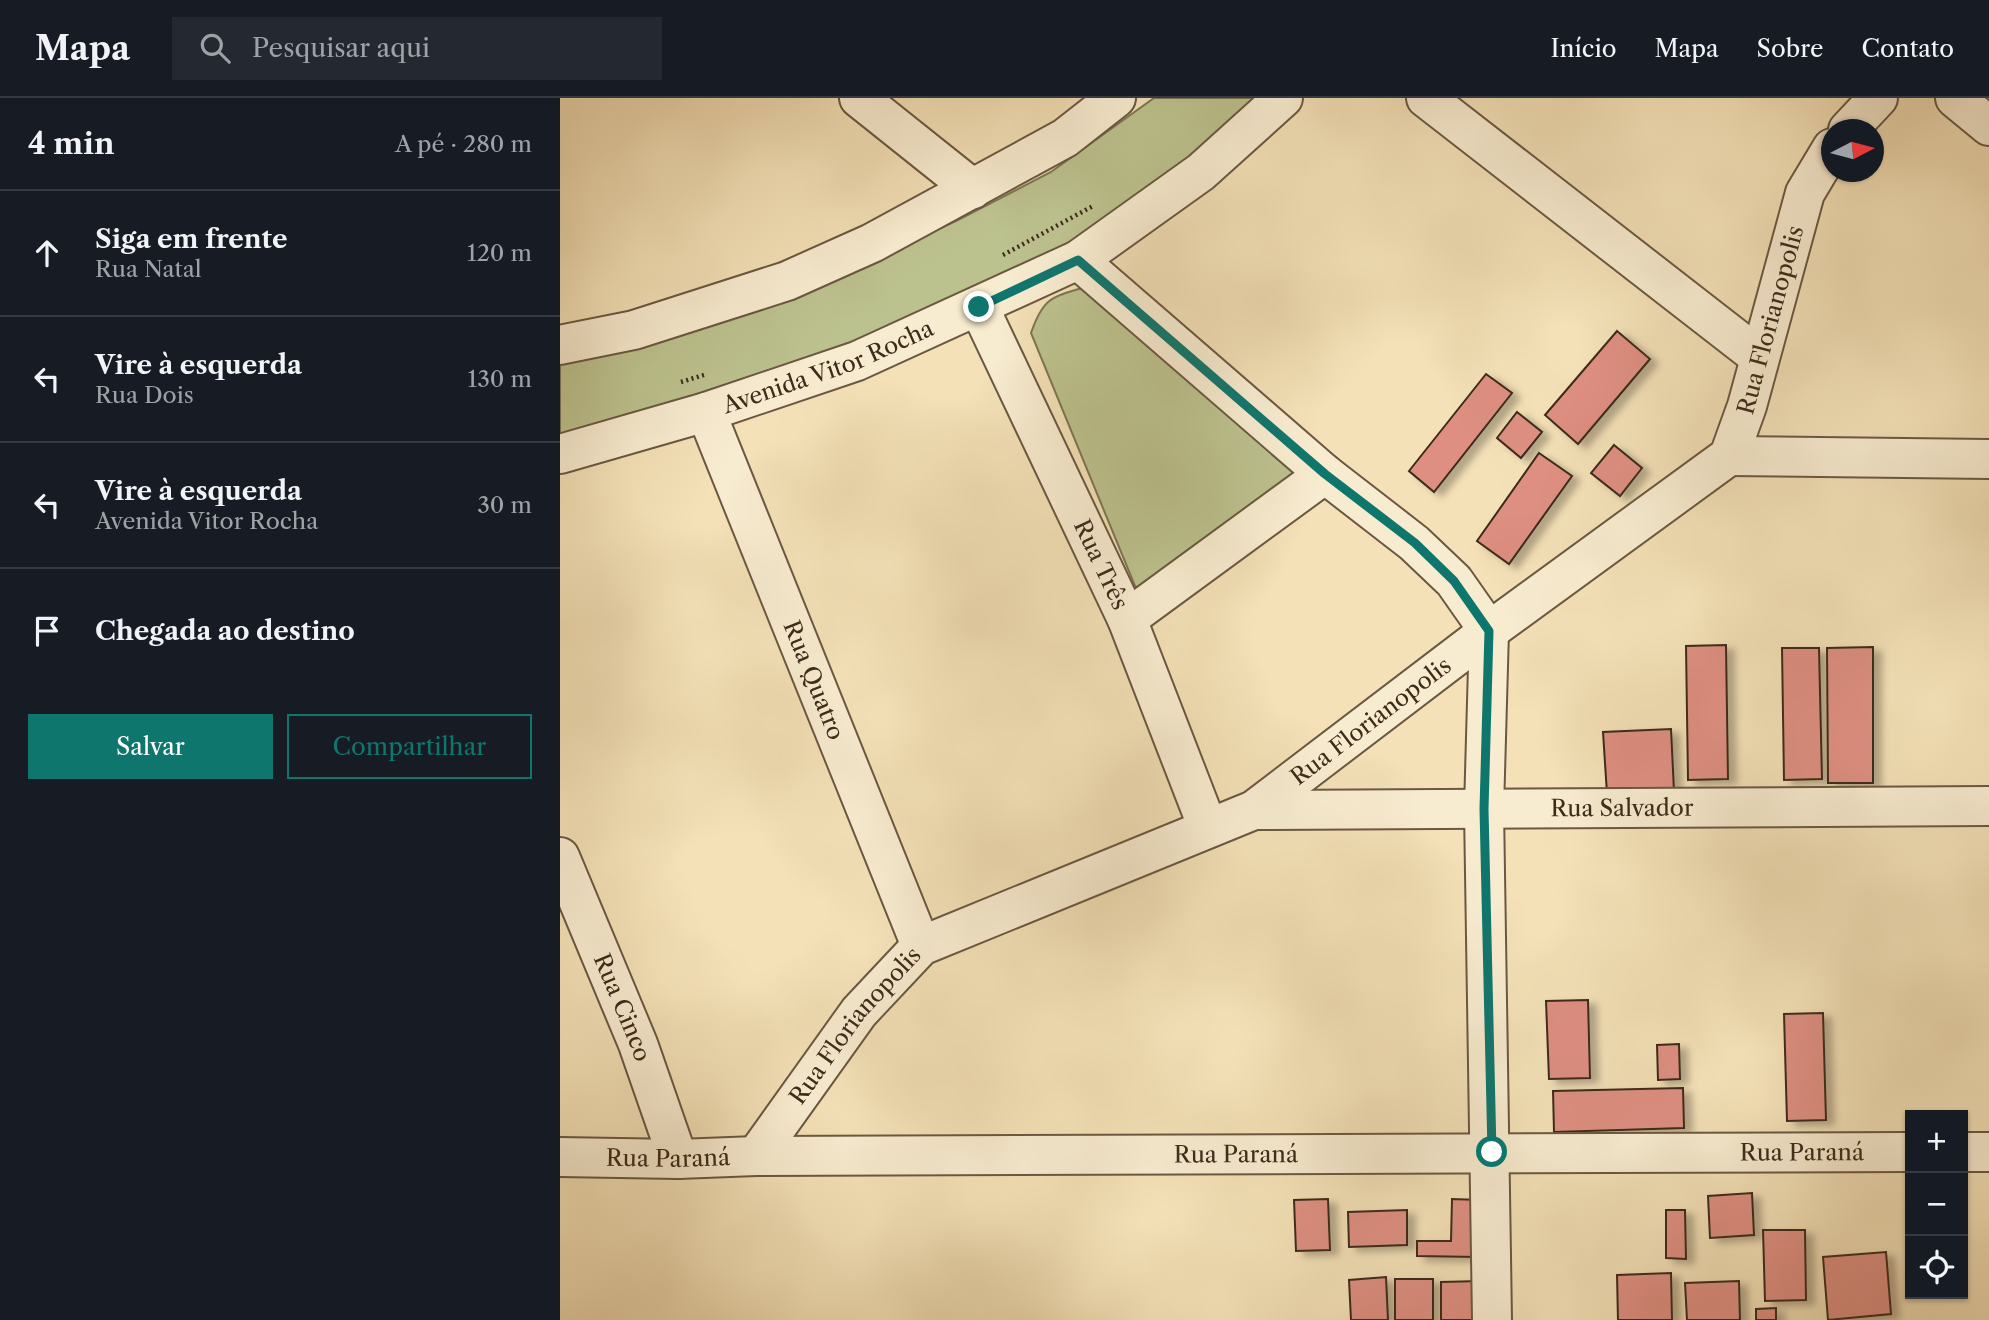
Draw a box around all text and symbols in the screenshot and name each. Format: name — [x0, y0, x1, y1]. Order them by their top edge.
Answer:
search box — [172, 17, 662, 80]
text: Mapa — [35, 28, 130, 69]
icon: search — [196, 29, 234, 67]
text: Pesquisar aqui — [252, 32, 430, 64]
text: Início — [1550, 34, 1616, 63]
text: Mapa — [1654, 34, 1719, 63]
text: Sobre — [1757, 34, 1823, 63]
text: Contato — [1861, 34, 1954, 63]
north arrow — [1821, 119, 1884, 182]
text: 4 min — [28, 125, 114, 162]
text: A pé · 280 m — [395, 130, 532, 158]
text: Siga em frente — [95, 223, 288, 255]
street label: Rua Florianopolis — [1731, 223, 1809, 417]
icon: ahead — [28, 234, 66, 272]
text: 120 m — [467, 239, 532, 267]
text: Rua Natal — [95, 255, 202, 283]
route end — [963, 291, 994, 322]
street label: Avenida Vitor Rocha — [718, 314, 939, 420]
text: Vire à esquerda — [95, 349, 302, 381]
icon: left — [28, 360, 66, 398]
text: 130 m — [468, 365, 532, 393]
text: Rua Dois — [95, 381, 194, 409]
text: Vire à esquerda — [95, 475, 302, 507]
icon: left — [28, 486, 66, 524]
text: 30 m — [477, 491, 532, 519]
text: Avenida Vitor Rocha — [95, 507, 318, 535]
street label: Rua Três — [1068, 515, 1134, 614]
icon: arrive — [28, 612, 66, 650]
text: Chegada ao destino — [95, 615, 355, 647]
street label: Rua Quatro — [777, 616, 850, 744]
street label: Rua Florianopolis — [1285, 651, 1457, 791]
button: Salvar — [28, 714, 273, 779]
button: Compartilhar — [287, 714, 532, 779]
street label: Rua Salvador — [1550, 794, 1694, 822]
street label: Rua Florianopolis — [783, 941, 927, 1110]
street label: Rua Cinco — [588, 949, 657, 1065]
map controls — [1905, 1110, 1968, 1299]
button: + — [1905, 1110, 1968, 1173]
route start — [1476, 1136, 1507, 1167]
street label: Rua Paraná — [1740, 1138, 1865, 1167]
street label: Rua Paraná — [1174, 1140, 1299, 1169]
street label: Rua Paraná — [606, 1143, 731, 1173]
button: − — [1905, 1173, 1968, 1236]
button: locate — [1905, 1236, 1968, 1299]

